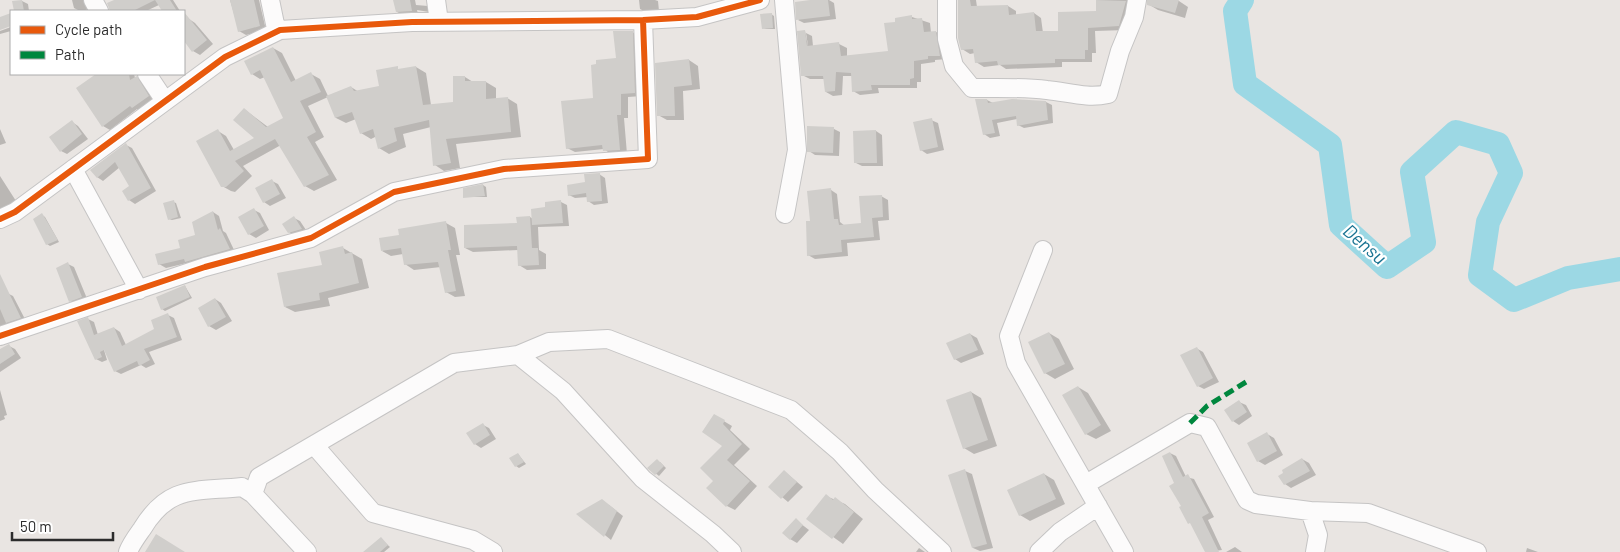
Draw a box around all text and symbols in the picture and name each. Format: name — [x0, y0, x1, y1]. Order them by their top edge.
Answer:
legend — [10, 10, 185, 75]
text: Cycle path — [55, 20, 122, 38]
text: Path — [55, 45, 85, 63]
water label: Densu — [1339, 219, 1392, 269]
scale bar — [12, 510, 114, 542]
text: 50 m — [20, 517, 52, 535]

